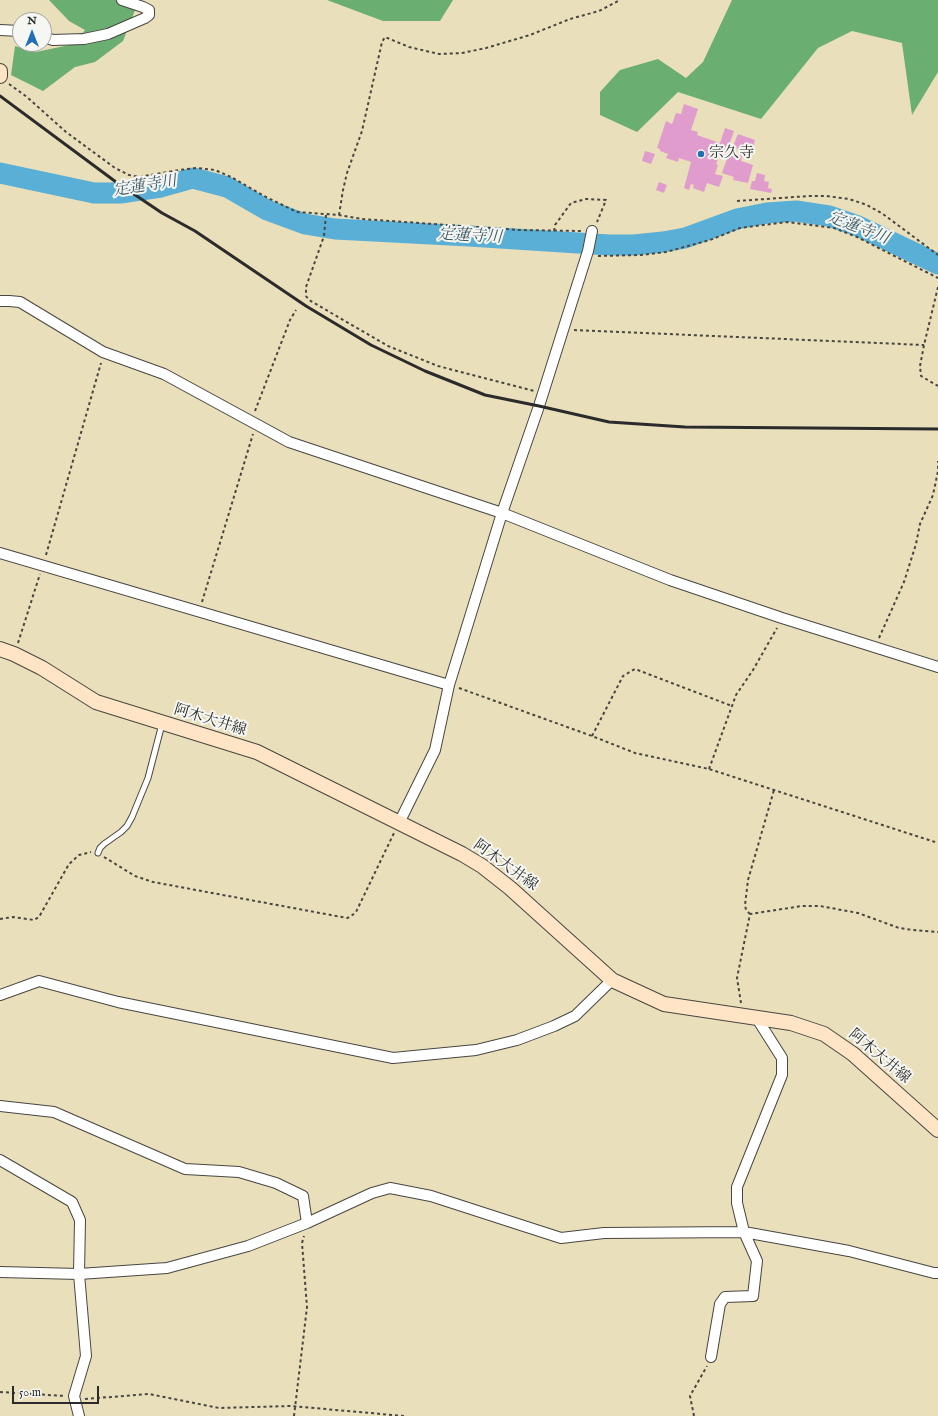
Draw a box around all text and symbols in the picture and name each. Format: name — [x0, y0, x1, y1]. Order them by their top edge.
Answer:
north arrow — [12, 12, 52, 52]
text: N — [27, 14, 37, 28]
place label: 宗久寺 — [709, 145, 754, 163]
marker: 宗久寺 — [696, 149, 706, 159]
water label: 定蓮寺川 — [112, 173, 178, 201]
water label: 定蓮寺川 — [825, 209, 891, 249]
water label: 定蓮寺川 — [438, 226, 502, 248]
street label: 阿木大井線 — [172, 701, 248, 741]
street label: 阿木大井線 — [469, 837, 541, 895]
street label: 阿木大井線 — [844, 1026, 914, 1088]
scale bar — [14, 1378, 101, 1404]
text: 50 m — [19, 1385, 41, 1400]

